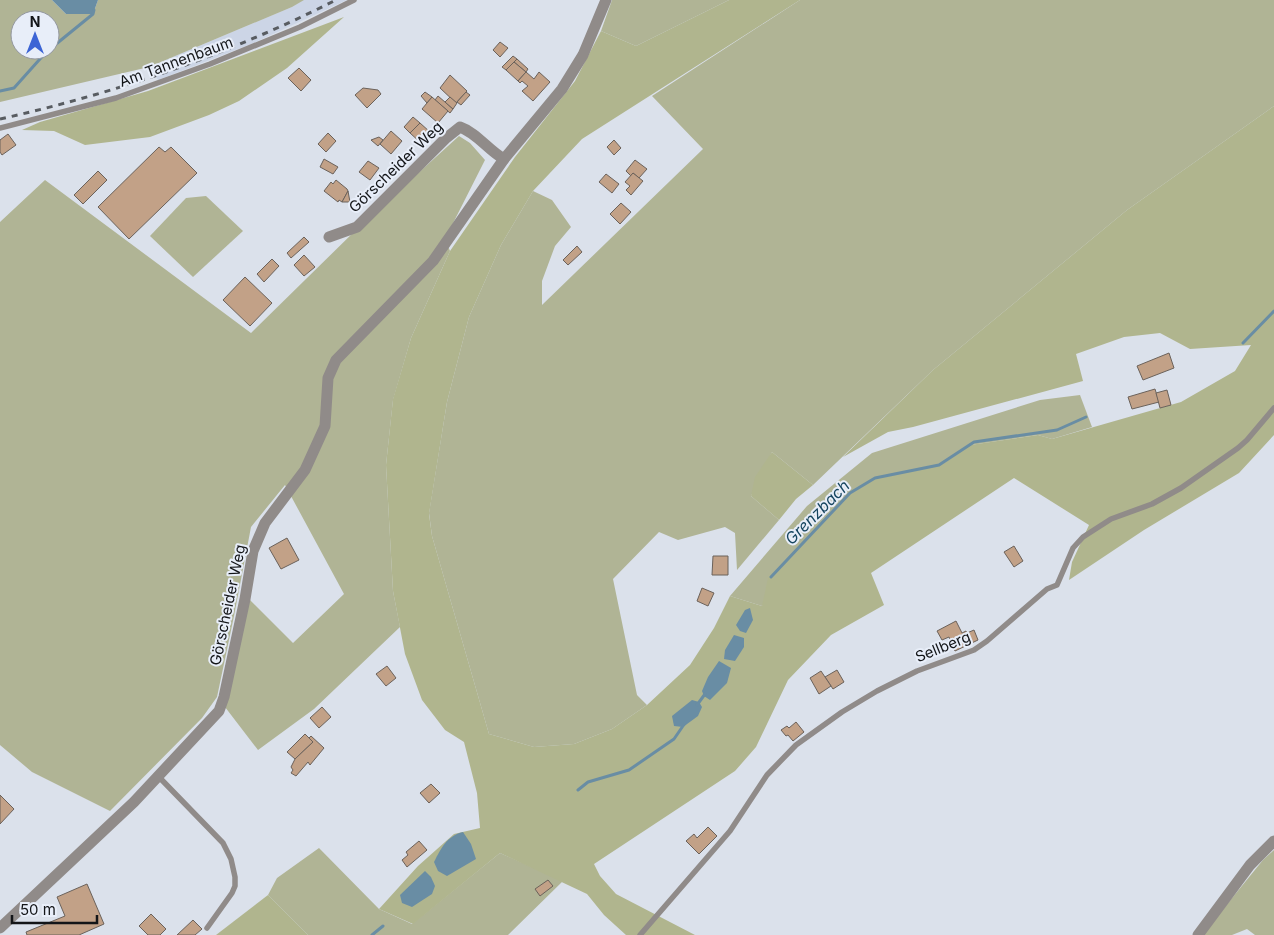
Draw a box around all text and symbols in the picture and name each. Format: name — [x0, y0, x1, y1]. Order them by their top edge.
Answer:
north arrow — [10, 10, 60, 60]
text: N — [30, 13, 40, 30]
street label: Am Tannenbaum — [116, 32, 235, 91]
street label: Görscheider Weg — [345, 117, 447, 216]
water label: Grenzbach — [780, 475, 854, 549]
street label: Görscheider Weg — [205, 543, 250, 667]
street label: Sellberg — [912, 627, 973, 666]
scale bar — [12, 892, 98, 924]
text: 50 m — [20, 900, 56, 919]

